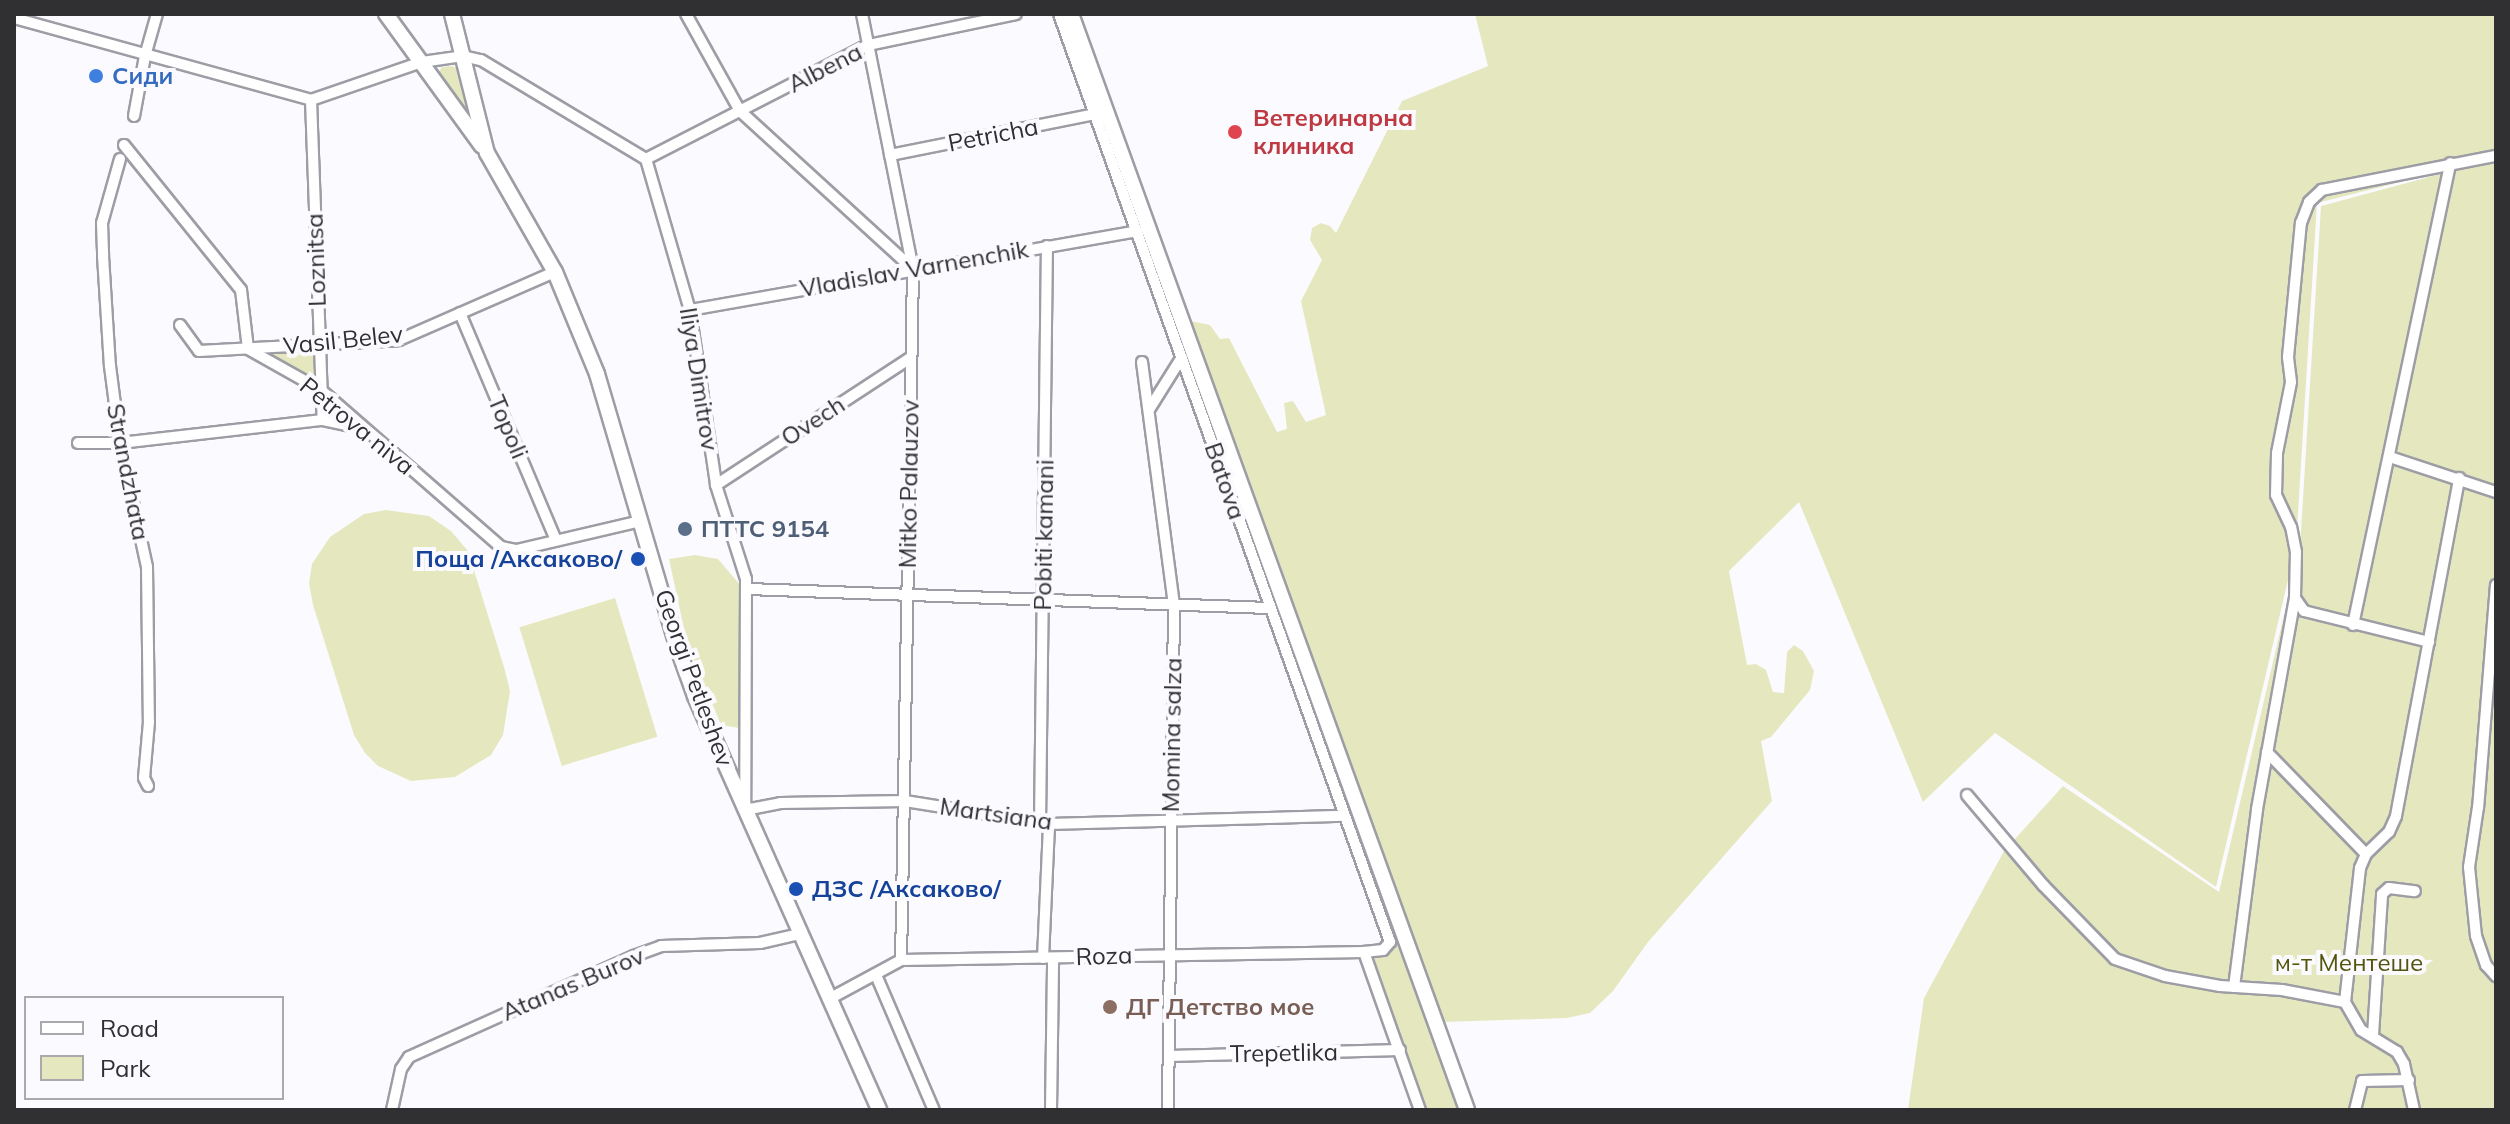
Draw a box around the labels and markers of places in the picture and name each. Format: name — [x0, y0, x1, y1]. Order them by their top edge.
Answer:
place label: Сиди — [112, 62, 173, 90]
marker: Сиди — [87, 67, 105, 85]
place label: Ветеринарна клиника — [1253, 104, 1413, 160]
marker: Ветеринарна клиника — [1224, 121, 1246, 143]
place label: ПТТС 9154 — [701, 515, 829, 543]
marker: ПТТС 9154 — [676, 520, 694, 538]
place label: Поща /Аксаково/ — [415, 545, 622, 573]
marker: Поща /Аксаково/ — [629, 550, 647, 568]
place label: ДЗС /Аксаково/ — [812, 875, 1001, 903]
marker: ДЗС /Аксаково/ — [787, 880, 805, 898]
place label: ДГ Детство мое — [1126, 993, 1315, 1021]
marker: ДГ Детство мое — [1101, 998, 1119, 1016]

